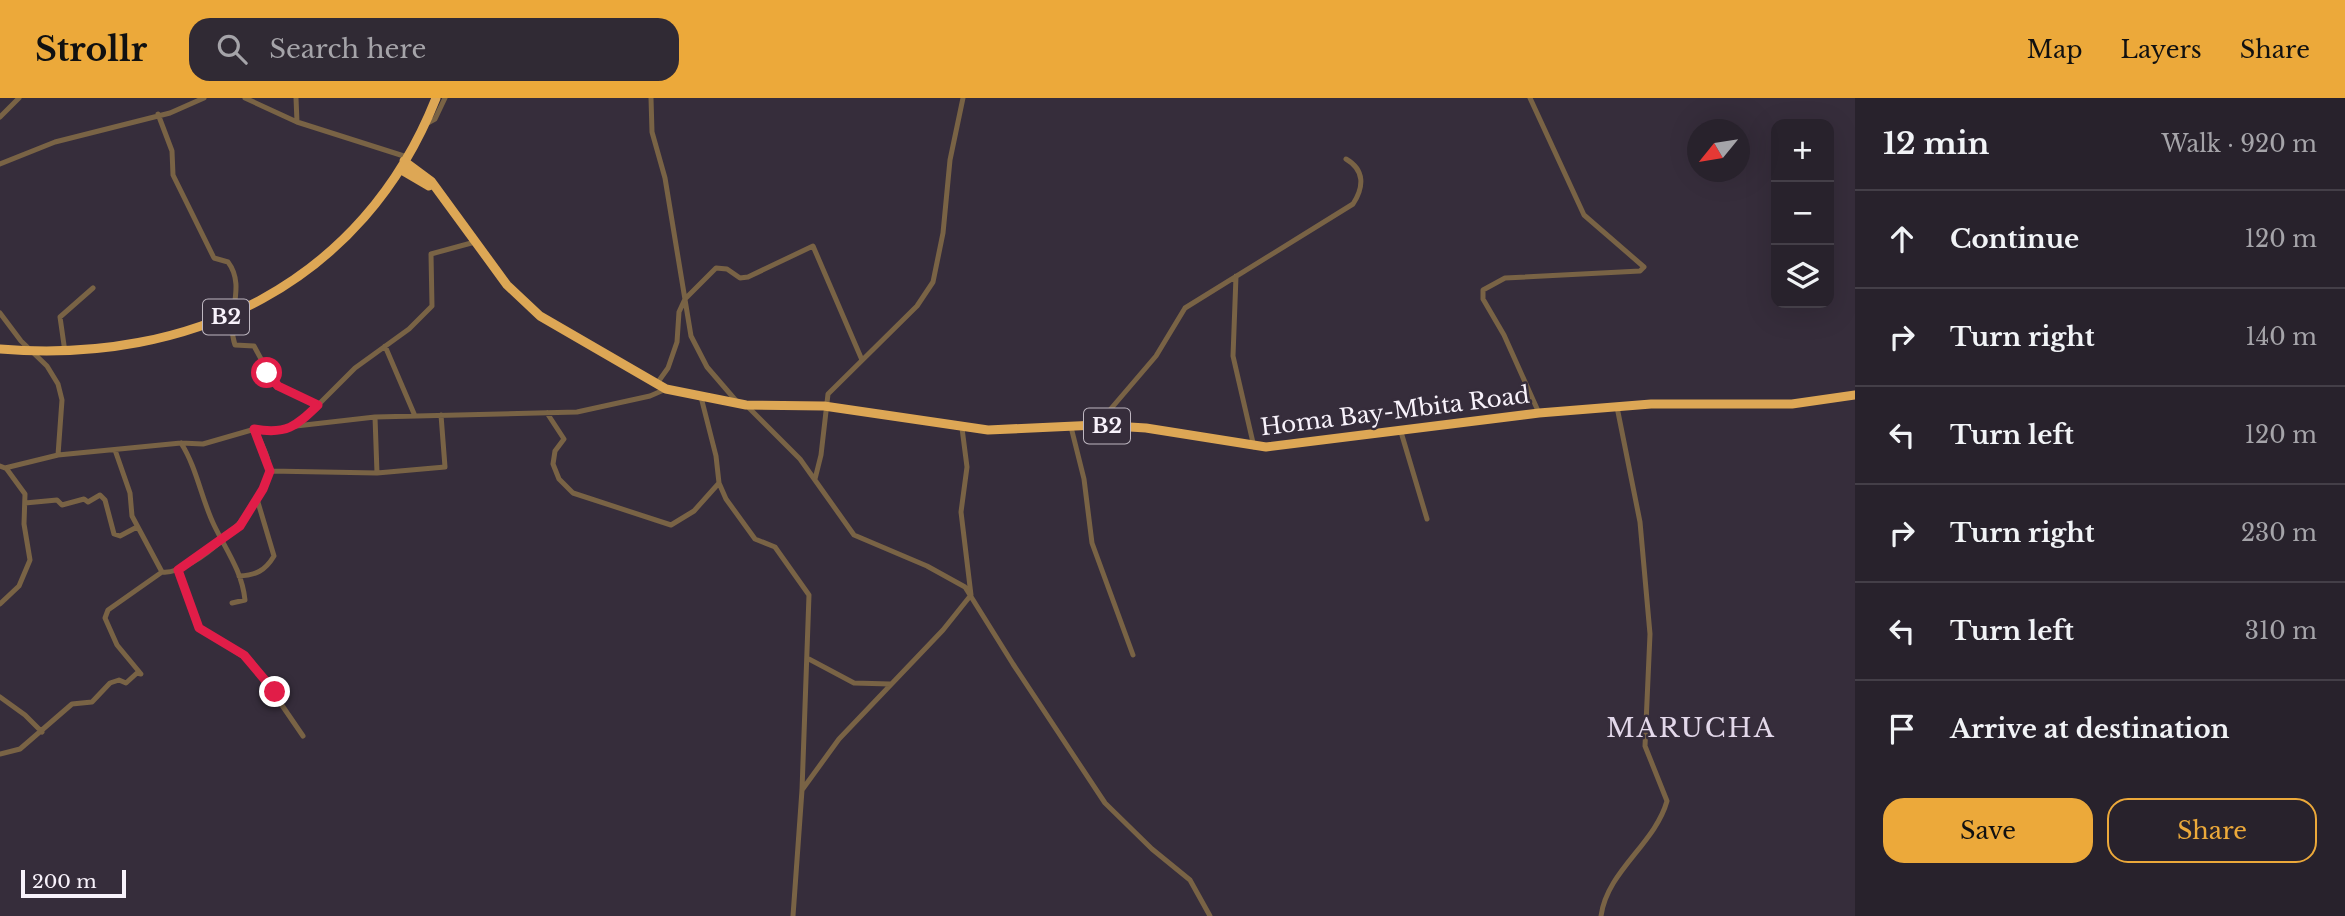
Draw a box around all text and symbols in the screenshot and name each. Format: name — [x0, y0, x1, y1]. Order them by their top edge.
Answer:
search box — [189, 18, 679, 81]
text: Strollr — [35, 29, 147, 70]
icon: search — [213, 30, 251, 68]
text: Search here — [269, 33, 426, 65]
text: Map — [2027, 35, 2083, 64]
text: Layers — [2121, 35, 2202, 64]
text: Share — [2240, 35, 2310, 64]
north arrow — [1687, 119, 1750, 182]
map controls — [1771, 119, 1834, 308]
button: + — [1771, 119, 1834, 182]
text: 12 min — [1883, 125, 1989, 162]
text: Walk · 920 m — [2161, 130, 2317, 158]
button: − — [1771, 182, 1834, 245]
icon: ahead — [1883, 220, 1921, 258]
text: Continue — [1950, 223, 2079, 255]
text: 120 m — [2245, 225, 2317, 253]
button: layers — [1771, 245, 1834, 308]
road number: B2 — [203, 300, 249, 334]
icon: right — [1883, 318, 1921, 356]
text: Turn right — [1950, 321, 2095, 353]
text: 140 m — [2246, 323, 2317, 351]
route start — [251, 357, 282, 388]
street label: Homa Bay-Mbita Road — [1259, 381, 1531, 441]
road number: B2 — [1084, 408, 1130, 444]
icon: left — [1883, 416, 1921, 454]
text: Turn left — [1950, 419, 2074, 451]
text: 120 m — [2245, 421, 2317, 449]
icon: right — [1883, 514, 1921, 552]
text: Turn right — [1950, 517, 2095, 549]
text: 230 m — [2241, 519, 2317, 547]
icon: left — [1883, 612, 1921, 650]
text: Turn left — [1950, 615, 2074, 647]
text: 310 m — [2245, 617, 2317, 645]
route end — [259, 676, 290, 707]
icon: arrive — [1883, 710, 1921, 748]
district label: MARUCHA — [1606, 712, 1776, 744]
text: Arrive at destination — [1950, 713, 2230, 745]
button: Save — [1883, 798, 2093, 863]
button: Share — [2107, 798, 2317, 863]
scale bar — [21, 867, 126, 899]
text: 200 m — [32, 870, 97, 893]

